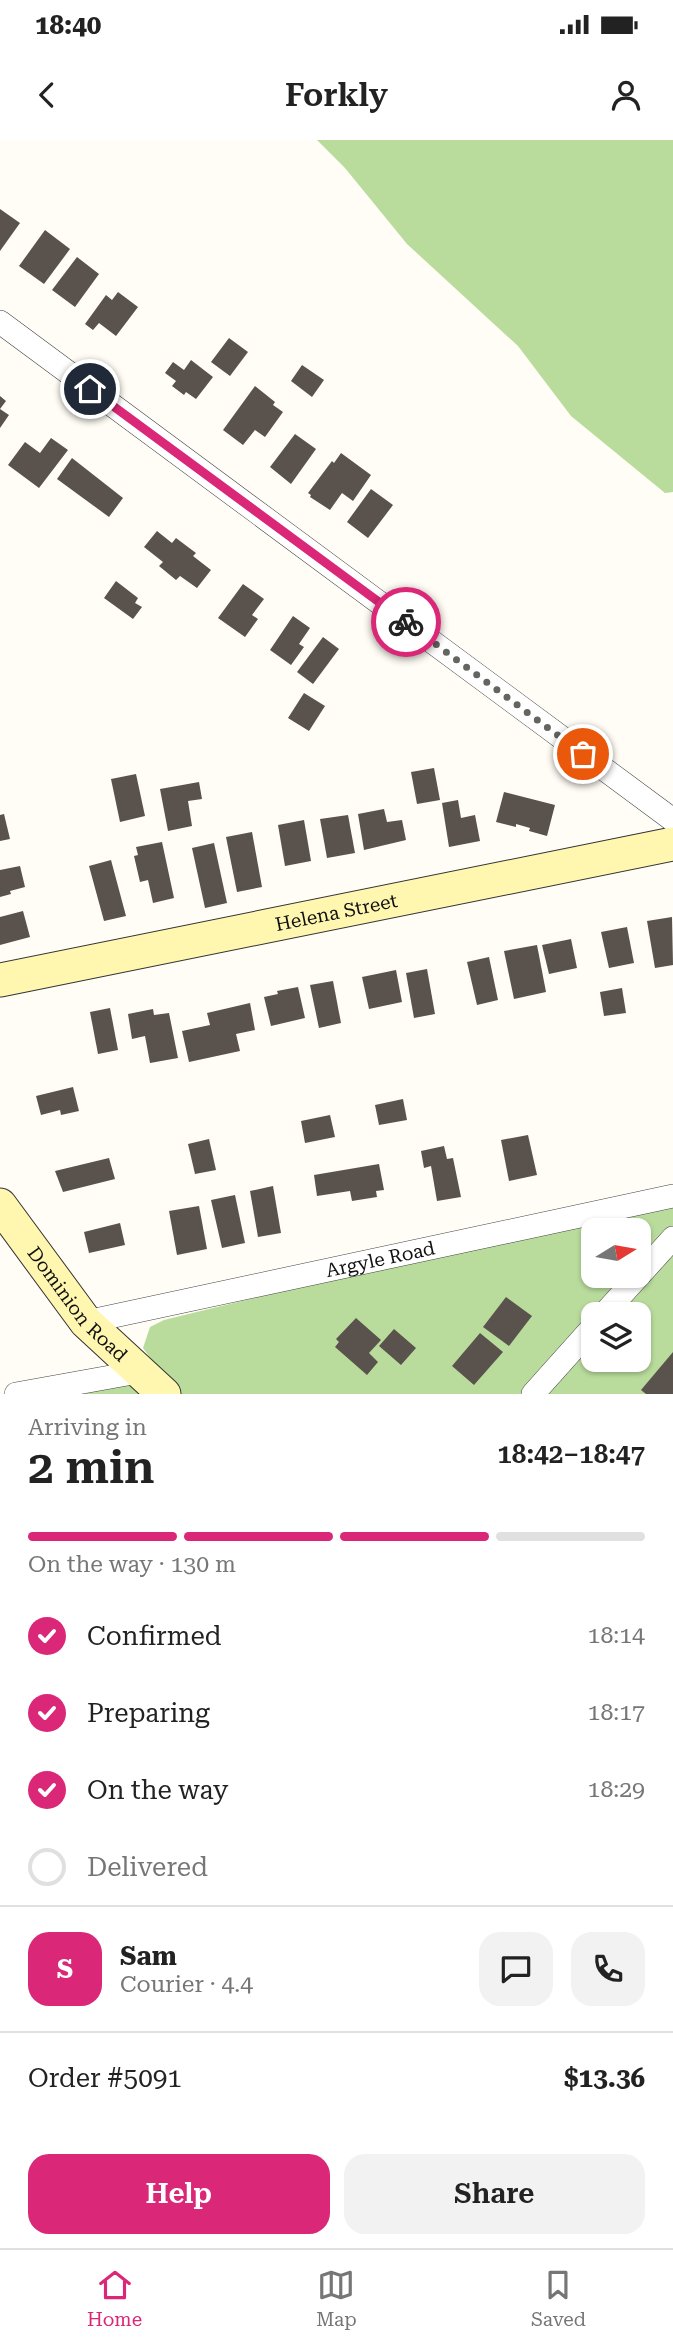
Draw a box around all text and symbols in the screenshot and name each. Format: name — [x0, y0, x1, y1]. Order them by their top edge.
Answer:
text: 18:40 — [35, 10, 101, 40]
icon: back — [28, 76, 66, 114]
text: Forkly — [285, 76, 388, 114]
icon: person — [607, 76, 645, 114]
pin — [60, 359, 120, 419]
icon: home — [71, 370, 109, 408]
courier — [371, 587, 441, 657]
icon: bike — [387, 603, 425, 641]
pin — [553, 724, 613, 784]
icon: bag — [564, 735, 602, 773]
street label: Helena Street — [273, 889, 399, 936]
north arrow — [581, 1218, 651, 1288]
map controls — [581, 1218, 651, 1372]
street label: Argyle Road — [324, 1236, 437, 1282]
street label: Dominion Road — [22, 1242, 132, 1367]
button: layers — [581, 1302, 651, 1372]
text: Arriving in — [28, 1414, 147, 1441]
text: 18:42–18:47 — [497, 1439, 645, 1469]
text: 2 min — [28, 1440, 155, 1494]
text: On the way · 130 m — [28, 1551, 236, 1578]
icon: check — [28, 1617, 66, 1655]
text: Confirmed — [87, 1621, 222, 1651]
text: 18:14 — [588, 1622, 645, 1649]
icon: check — [28, 1694, 66, 1732]
text: Preparing — [87, 1698, 210, 1728]
text: 18:17 — [588, 1699, 645, 1726]
icon: check — [28, 1771, 66, 1809]
text: On the way — [87, 1775, 228, 1805]
text: 18:29 — [588, 1776, 645, 1803]
text: Delivered — [87, 1852, 208, 1882]
button: chat — [479, 1932, 553, 2006]
button: phone — [571, 1932, 645, 2006]
text: Sam — [120, 1941, 177, 1971]
text: S — [57, 1954, 73, 1984]
text: Courier · 4.4 — [120, 1971, 253, 1998]
text: Order #5091 — [28, 2063, 182, 2093]
text: $13.36 — [564, 2063, 645, 2093]
button: Help — [28, 2154, 330, 2234]
button: Share — [344, 2154, 645, 2234]
tab: Home — [87, 2266, 142, 2331]
tab: Map — [316, 2266, 357, 2331]
tab: Saved — [531, 2266, 586, 2331]

